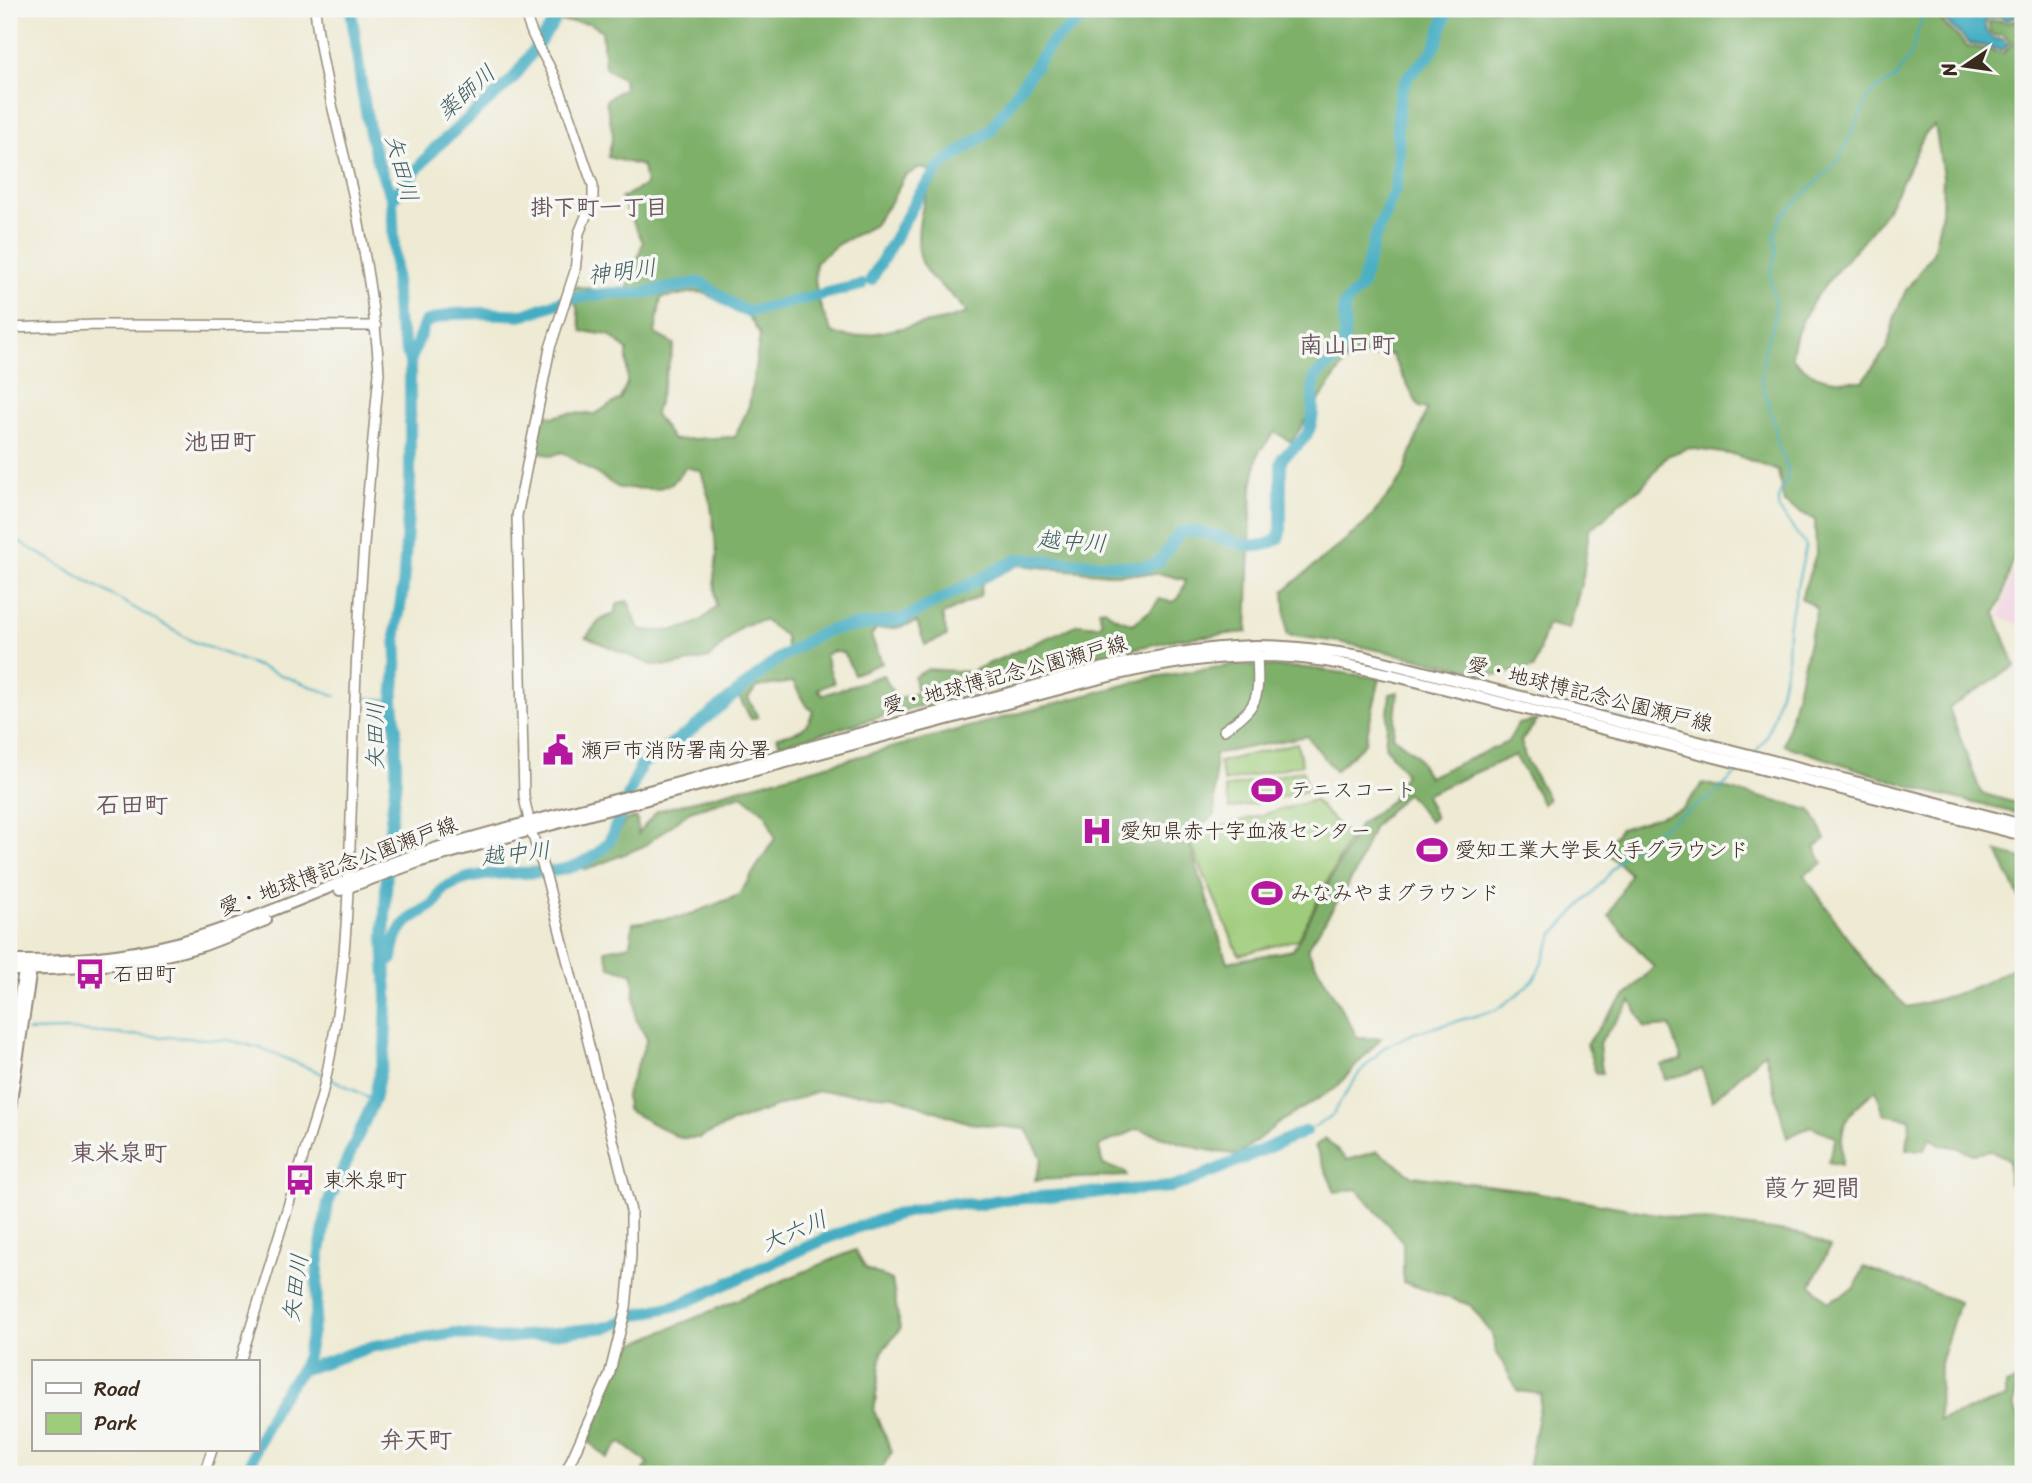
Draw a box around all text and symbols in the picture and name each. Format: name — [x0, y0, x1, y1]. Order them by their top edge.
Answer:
north arrow — [1930, 32, 2000, 102]
water label: 薬師川 — [427, 54, 506, 131]
text: N — [1931, 59, 1967, 81]
water label: 矢田川 — [373, 129, 430, 207]
district label: 掛下町一丁目 — [530, 187, 668, 228]
water label: 神明川 — [585, 247, 659, 296]
district label: 南山口町 — [1299, 324, 1395, 366]
district label: 池田町 — [184, 421, 256, 463]
water label: 越中川 — [1035, 519, 1108, 564]
street label: 愛・地球博記念公園瀬戸線 — [878, 624, 1132, 726]
street label: 愛・地球博記念公園瀬戸線 — [1463, 645, 1717, 743]
water label: 矢田川 — [355, 702, 396, 771]
place label: 瀬戸市消防署南分署 — [581, 731, 770, 769]
public building icon: 瀬戸市消防署南分署 — [541, 733, 575, 767]
place label: テニスコート — [1290, 771, 1416, 809]
sports icon: テニスコート — [1250, 773, 1284, 807]
district label: 石田町 — [96, 784, 168, 826]
street label: 愛・地球博記念公園瀬戸線 — [213, 805, 463, 927]
place label: 愛知県赤十字血液センター — [1120, 812, 1371, 850]
hospital icon: 愛知県赤十字血液センター — [1080, 814, 1114, 848]
water label: 越中川 — [479, 830, 553, 878]
place label: 愛知工業大学長久手グラウンド — [1455, 831, 1749, 869]
sports icon: 愛知工業大学長久手グラウンド — [1415, 833, 1449, 867]
place label: みなみやまグラウンド — [1290, 874, 1500, 912]
sports icon: みなみやまグラウンド — [1250, 876, 1284, 910]
place label: 石田町 — [113, 955, 176, 993]
bus stop icon: 石田町 — [73, 957, 107, 991]
district label: 東米泉町 — [71, 1132, 167, 1174]
place label: 東米泉町 — [323, 1161, 407, 1199]
bus stop icon: 東米泉町 — [283, 1163, 317, 1197]
district label: 葭ケ廻間 — [1764, 1167, 1860, 1209]
water label: 大六川 — [754, 1199, 834, 1264]
water label: 矢田川 — [270, 1251, 321, 1325]
legend — [32, 1360, 259, 1452]
text: Road — [94, 1370, 141, 1408]
text: Park — [94, 1404, 137, 1442]
district label: 弁天町 — [380, 1419, 452, 1461]

